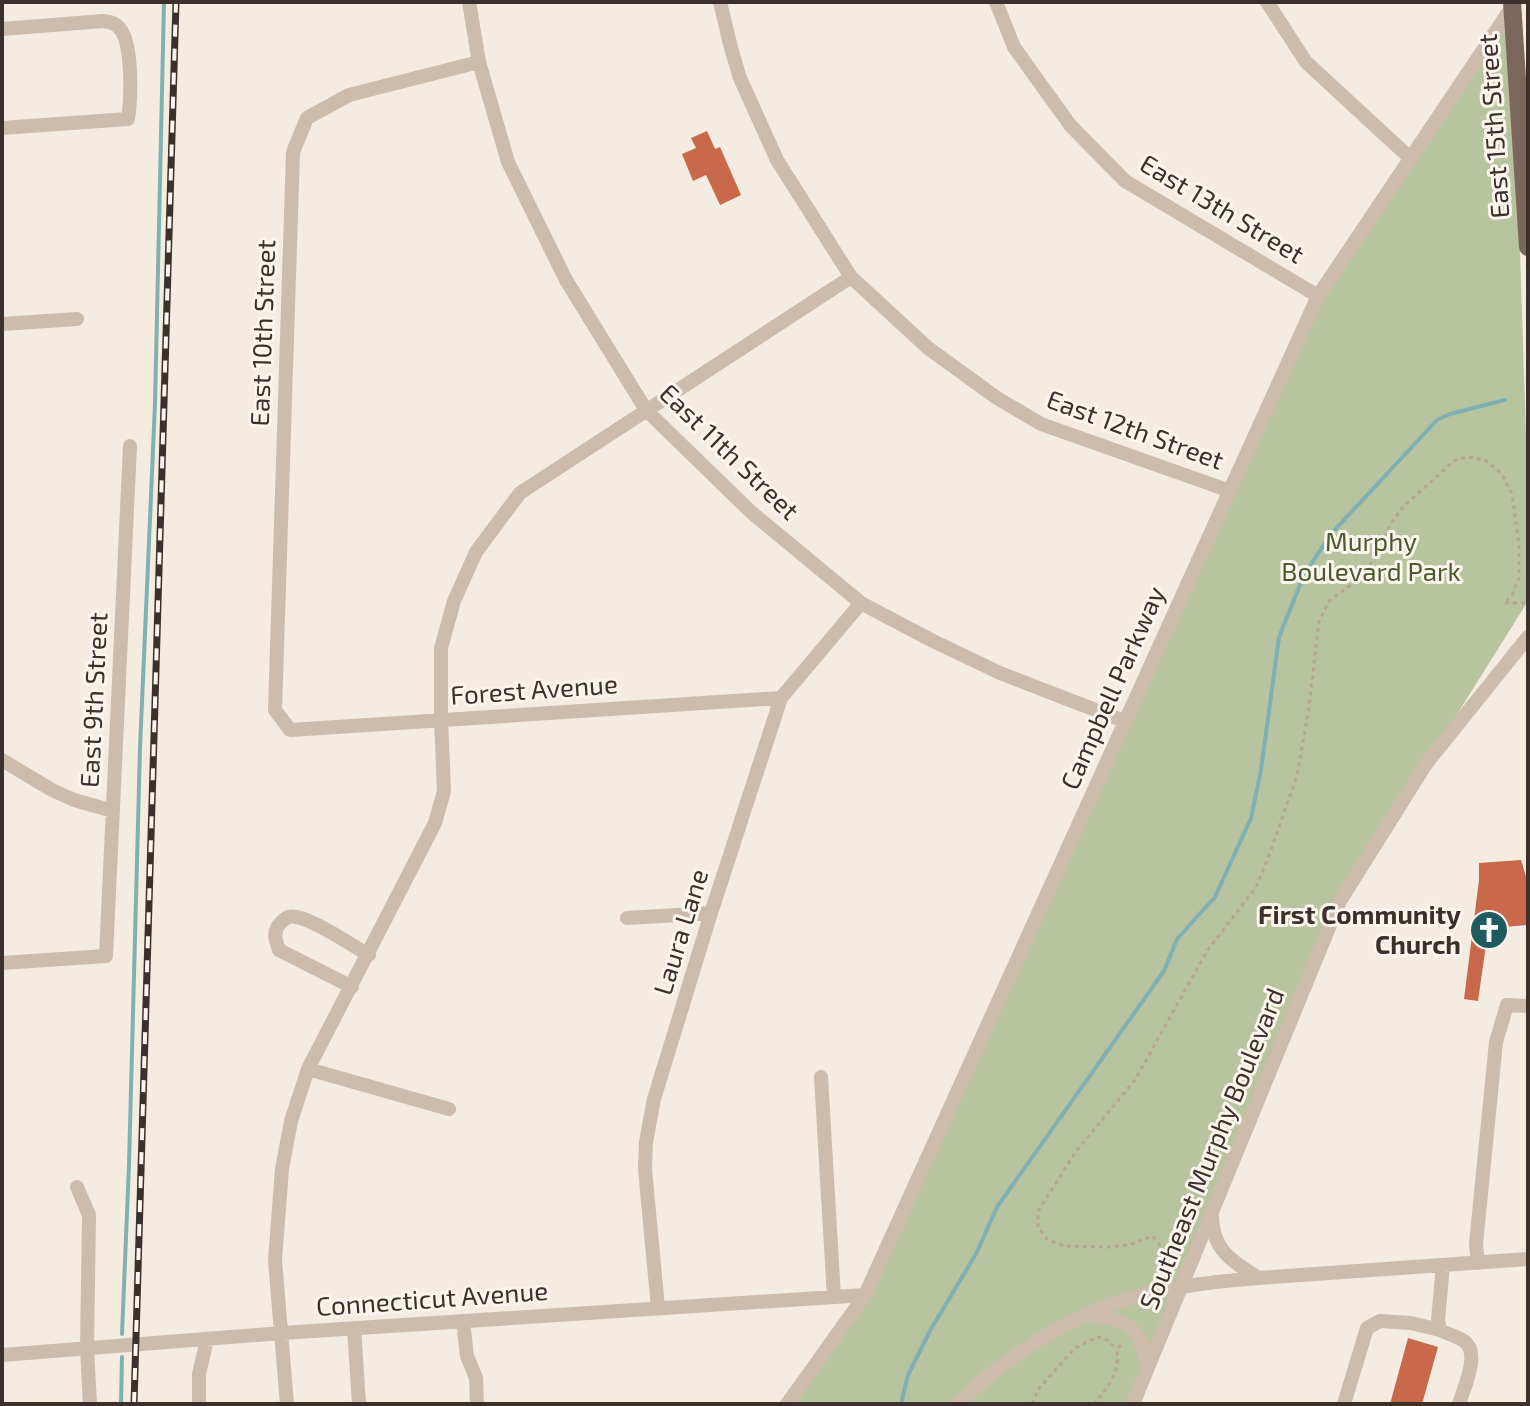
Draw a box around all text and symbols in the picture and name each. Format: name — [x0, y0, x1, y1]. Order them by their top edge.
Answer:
street label: East 15th Street — [1471, 33, 1514, 220]
street label: East 13th Street — [1135, 147, 1310, 269]
street label: East 10th Street — [243, 239, 280, 427]
street label: East 11th Street — [654, 377, 806, 525]
street label: East 12th Street — [1043, 382, 1228, 475]
park label: Murphy Boulevard Park — [1281, 525, 1461, 586]
street label: Campbell Parkway — [1053, 581, 1170, 794]
street label: East 9th Street — [72, 611, 113, 788]
street label: Forest Avenue — [449, 667, 619, 710]
street label: Laura Lane — [646, 865, 713, 998]
place label: First Community Church — [1258, 898, 1461, 959]
church icon: First Community Church — [1468, 909, 1510, 951]
street label: Southeast Murphy Boulevard — [1132, 983, 1289, 1314]
street label: Connecticut Avenue — [315, 1274, 549, 1321]

